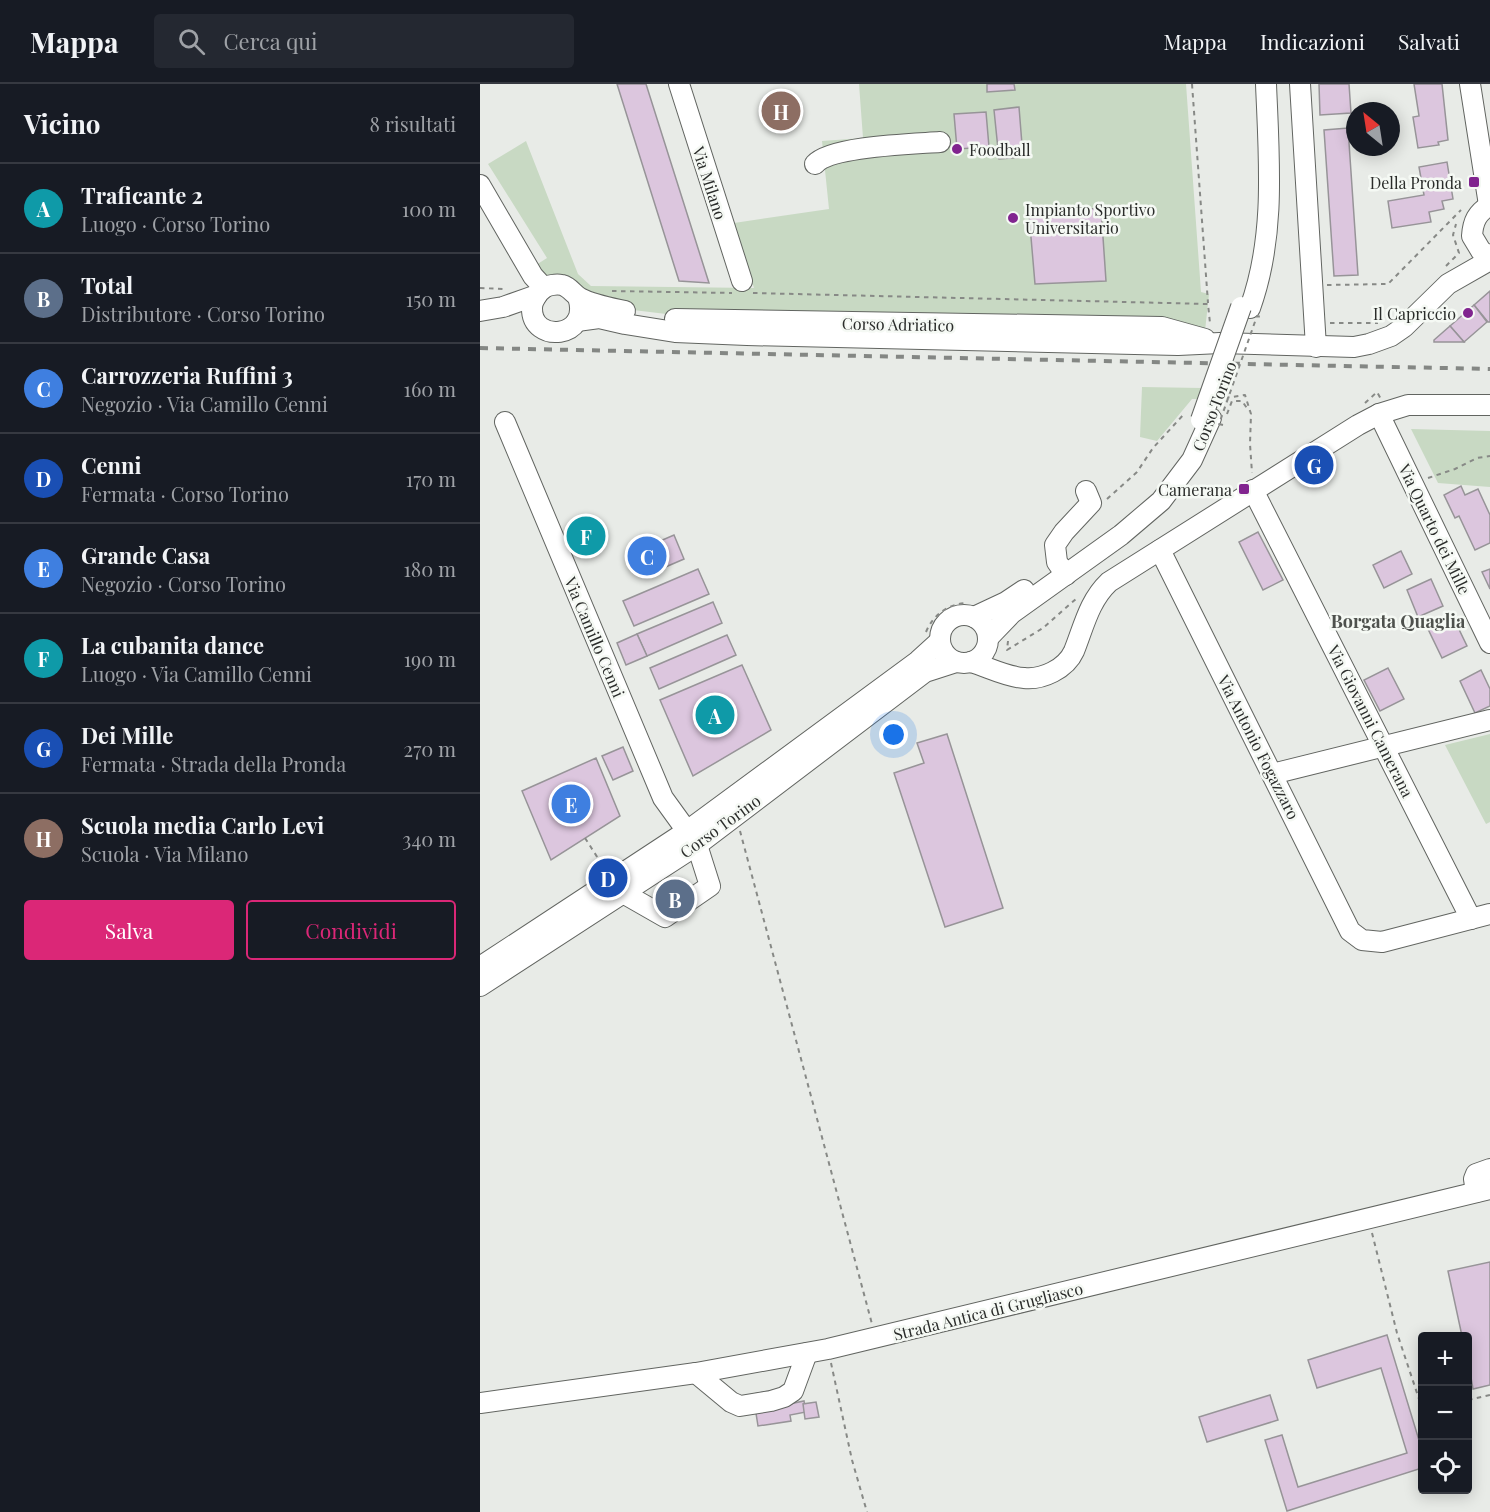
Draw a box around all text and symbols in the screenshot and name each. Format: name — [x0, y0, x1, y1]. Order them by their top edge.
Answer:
search box — [154, 14, 574, 68]
text: Mappa — [30, 23, 118, 60]
icon: search — [175, 25, 208, 58]
text: Cerca qui — [223, 26, 318, 56]
text: Mappa — [1163, 27, 1227, 55]
text: Indicazioni — [1260, 27, 1365, 55]
text: Salvati — [1398, 27, 1460, 55]
pin: H — [762, 88, 800, 134]
north arrow — [1346, 102, 1400, 156]
text: Vicino — [24, 106, 101, 141]
text: 8 risultati — [370, 110, 456, 137]
place label: Foodball — [969, 139, 1031, 160]
marker: Foodball — [950, 142, 964, 156]
street label: Via Milano — [688, 143, 732, 222]
place label: Della Pronda — [1370, 172, 1462, 193]
marker: Della Pronda — [1467, 175, 1481, 189]
text: Traficante 2 — [81, 180, 203, 210]
text: A — [37, 195, 50, 222]
text: 100 m — [402, 195, 456, 222]
place label: Impianto Sportivo Universitario — [1025, 199, 1155, 238]
text: Luogo · Corso Torino — [81, 210, 270, 237]
marker: Impianto Sportivo Universitario — [1006, 211, 1020, 225]
text: Total — [81, 270, 133, 300]
text: B — [37, 285, 50, 312]
text: 150 m — [406, 285, 456, 312]
text: Distributore · Corso Torino — [81, 300, 325, 327]
place label: Il Capriccio — [1373, 303, 1456, 324]
marker: Il Capriccio — [1461, 306, 1475, 320]
street label: Corso Adriatico — [842, 313, 955, 335]
street label: Corso Torino — [1187, 358, 1241, 454]
text: Carrozzeria Ruffini 3 — [81, 360, 293, 390]
text: C — [36, 375, 51, 402]
text: 160 m — [404, 375, 456, 402]
text: Negozio · Via Camillo Cenni — [81, 390, 328, 417]
pin: G — [1294, 442, 1334, 488]
text: Cenni — [81, 450, 141, 480]
street label: Via Quarto dei Mille — [1394, 459, 1476, 598]
text: D — [36, 465, 51, 492]
text: 170 m — [406, 465, 456, 492]
place label: Camerana — [1158, 479, 1232, 500]
text: Fermata · Corso Torino — [81, 480, 289, 507]
marker: Camerana — [1237, 482, 1251, 496]
pin: F — [566, 514, 606, 558]
pin: C — [628, 534, 666, 578]
text: Grande Casa — [81, 540, 210, 570]
text: E — [37, 555, 50, 582]
text: 180 m — [403, 555, 456, 582]
text: Negozio · Corso Torino — [81, 570, 286, 597]
street label: Via Camillo Cenni — [560, 573, 630, 701]
district label: Borgata Quaglia — [1331, 609, 1466, 633]
text: La cubanita dance — [81, 630, 264, 660]
street label: Via Giovanni Camerana — [1323, 640, 1419, 801]
text: F — [38, 645, 49, 672]
text: 190 m — [404, 645, 456, 672]
text: Luogo · Via Camillo Cenni — [81, 660, 312, 687]
street label: Via Antonio Fogazzaro — [1213, 670, 1305, 823]
pin: A — [696, 692, 734, 738]
text: Dei Mille — [81, 720, 173, 750]
your location — [879, 720, 908, 749]
text: G — [36, 735, 51, 762]
text: 270 m — [404, 735, 456, 762]
text: Fermata · Strada della Pronda — [81, 750, 346, 777]
pin: E — [552, 782, 590, 826]
street label: Corso Torino — [676, 790, 765, 862]
text: Scuola media Carlo Levi — [81, 810, 324, 840]
text: H — [36, 825, 52, 852]
text: 340 m — [402, 825, 456, 852]
text: Scuola · Via Milano — [81, 840, 248, 867]
pin: D — [588, 856, 628, 900]
pin: B — [656, 876, 694, 922]
button: Salva — [24, 900, 234, 960]
button: Condividi — [246, 900, 456, 960]
street label: Strada Antica di Grugliasco — [891, 1277, 1085, 1345]
map controls — [1418, 1332, 1472, 1494]
button: + — [1418, 1332, 1472, 1386]
button: − — [1418, 1386, 1472, 1440]
button: locate — [1418, 1440, 1472, 1494]

